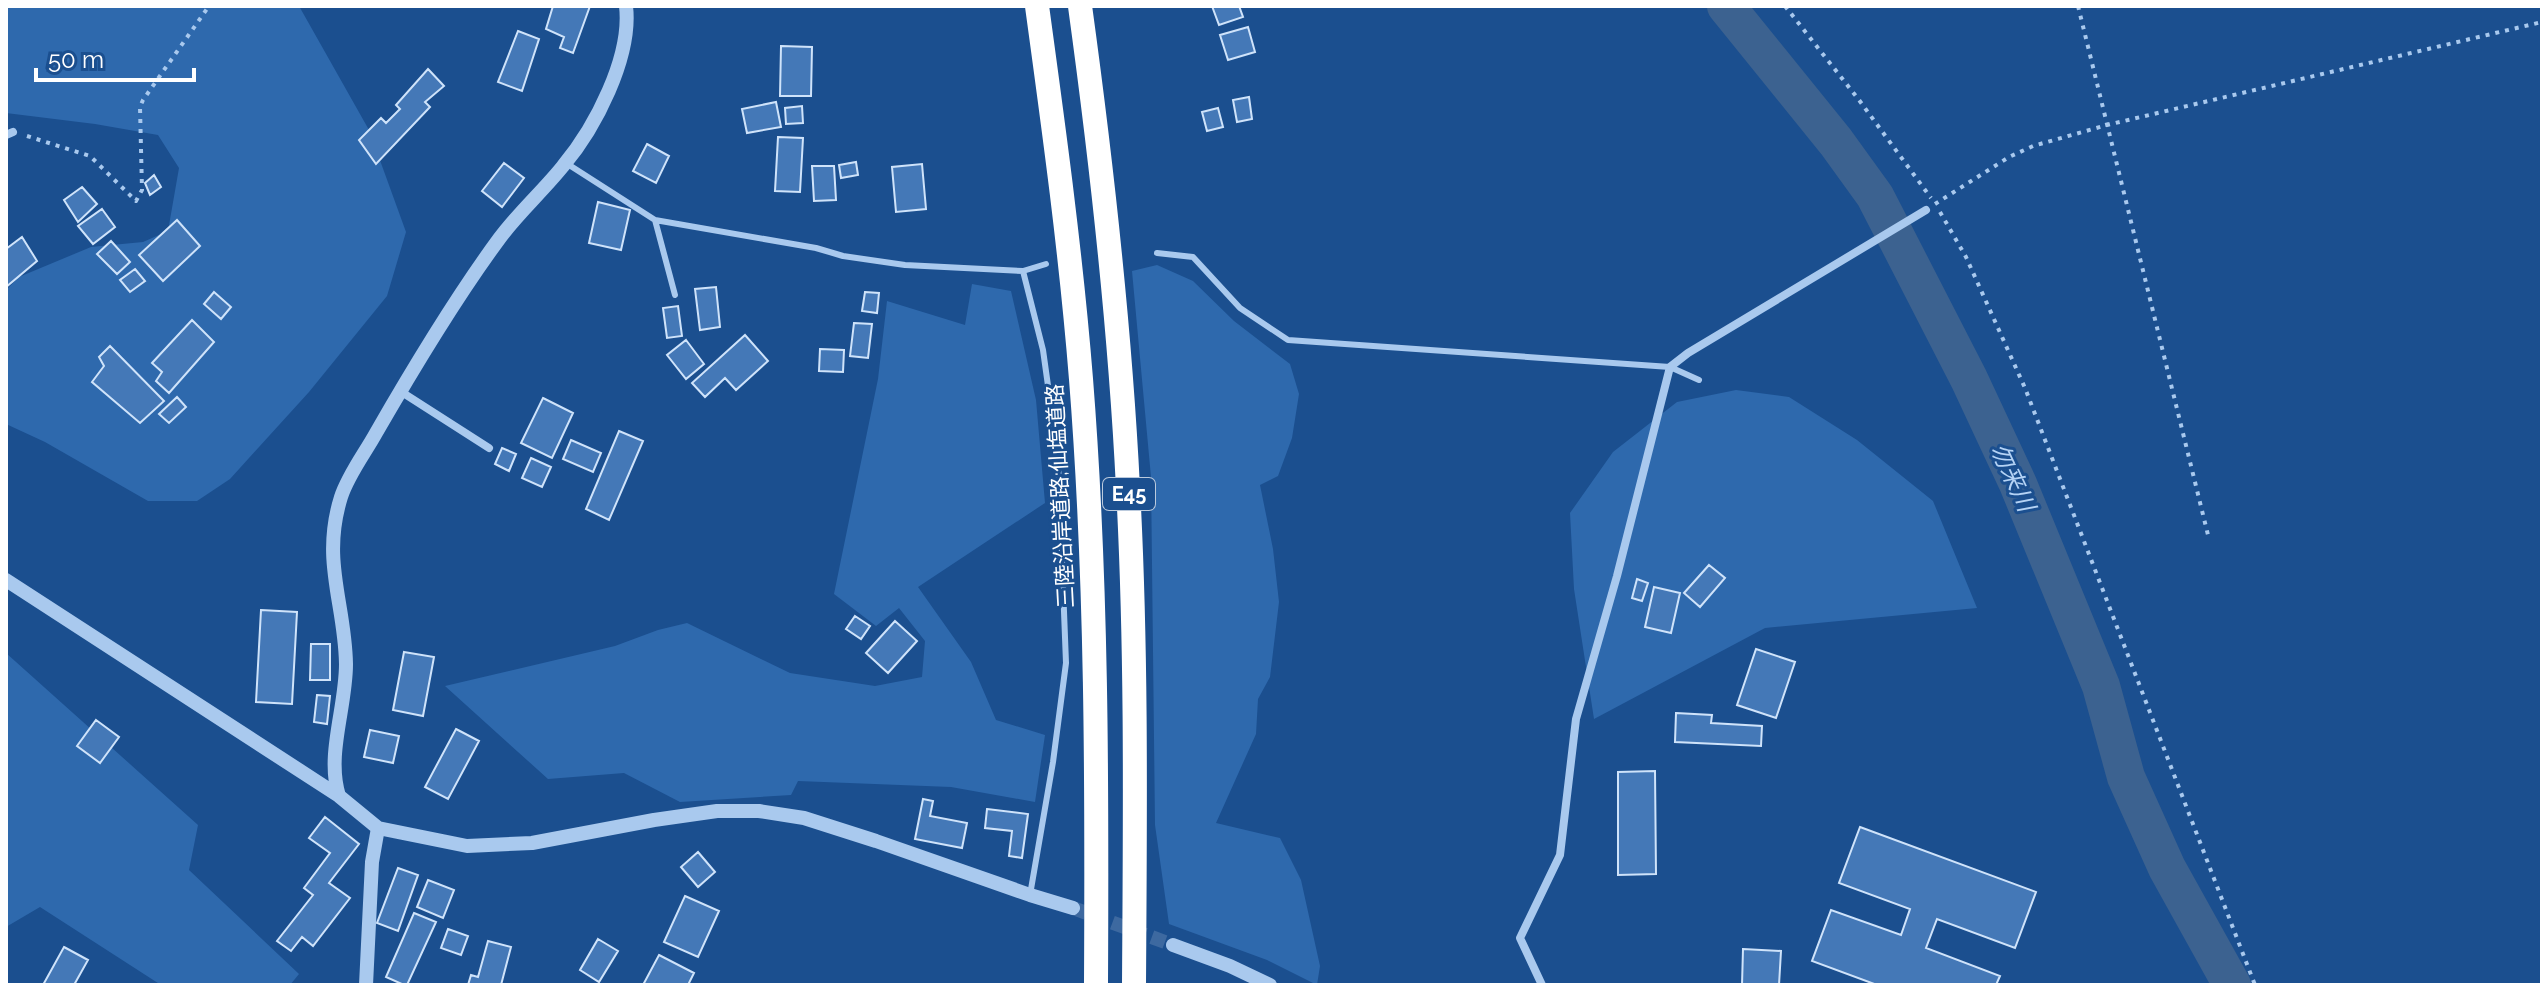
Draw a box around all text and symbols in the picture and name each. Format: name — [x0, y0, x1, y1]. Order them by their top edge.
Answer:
scale bar — [36, 32, 194, 82]
text: 50 m — [48, 45, 104, 74]
street label: 三陸沿岸道路;仙塩道路 — [1041, 383, 1079, 609]
water label: 勿来川 — [1985, 438, 2043, 518]
road number: E45 — [1103, 478, 1155, 510]

